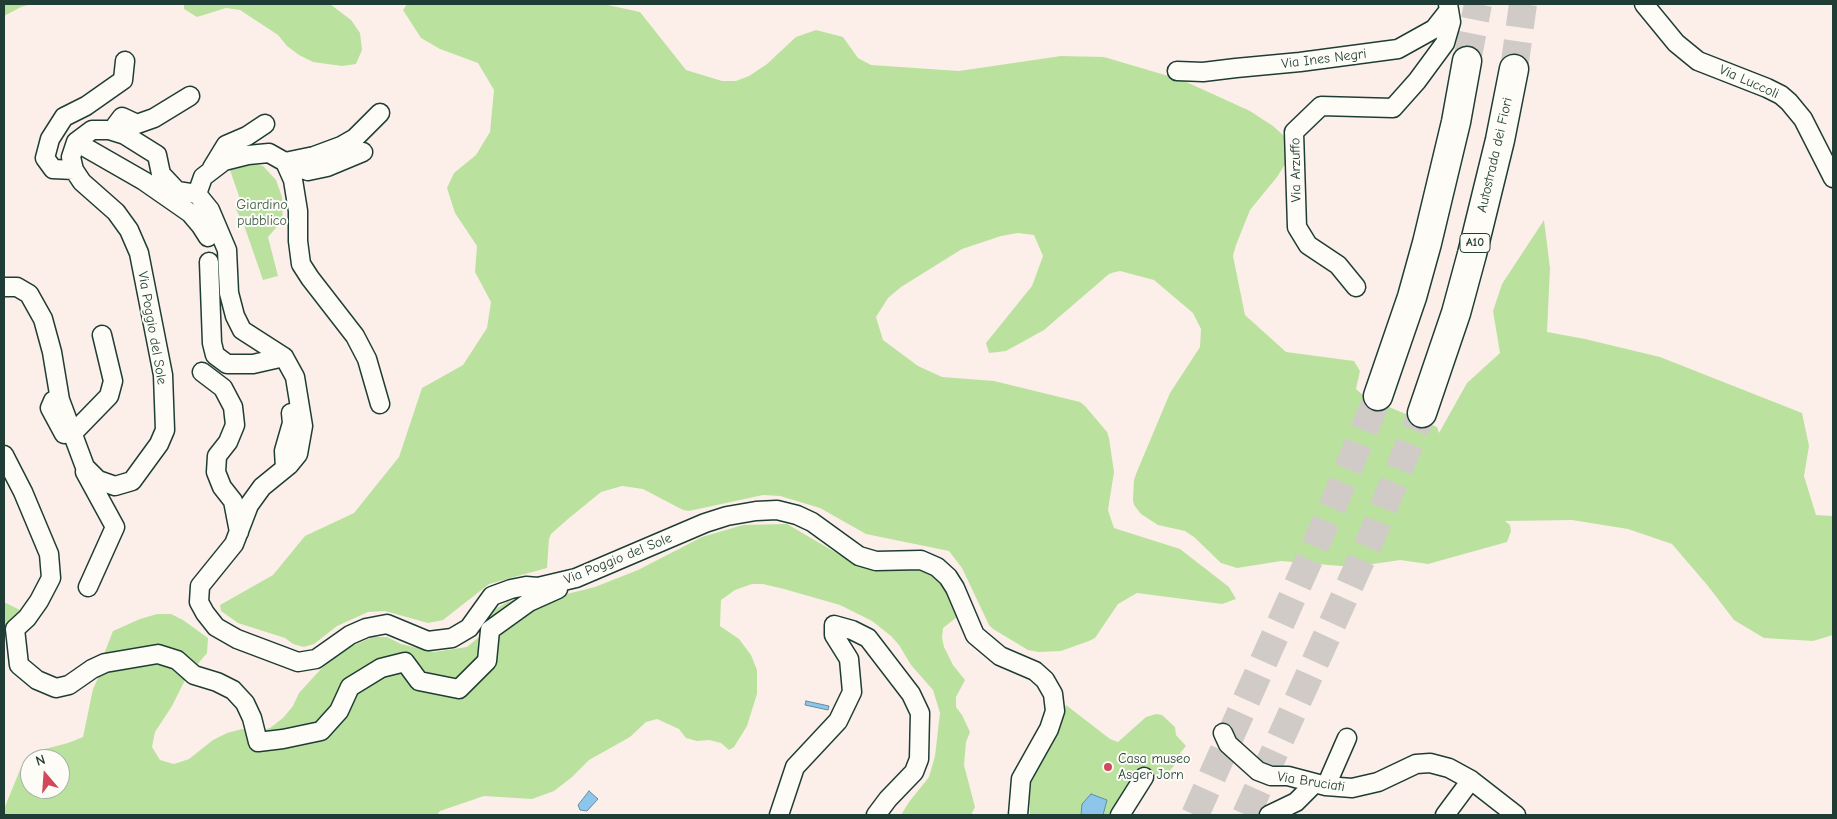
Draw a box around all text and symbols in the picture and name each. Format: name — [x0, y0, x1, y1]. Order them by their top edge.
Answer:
street label: Via Ines Negri — [1280, 45, 1368, 73]
street label: Via Luccoli — [1716, 61, 1782, 103]
street label: Autostrada dei Fiori — [1474, 96, 1516, 214]
street label: Via Arzuffo — [1287, 138, 1305, 202]
park label: Giardino pubblico — [236, 197, 288, 230]
road number: A10 — [1460, 234, 1490, 252]
street label: Via Poggio del Sole — [134, 270, 170, 386]
street label: Via Poggio del Sole — [562, 530, 674, 588]
north arrow — [20, 749, 70, 799]
text: N — [34, 751, 47, 770]
place label: Casa museo Asger Jorn — [1118, 751, 1190, 784]
marker: Casa museo Asger Jorn — [1102, 761, 1114, 773]
street label: Via Bruciati — [1276, 768, 1346, 796]

